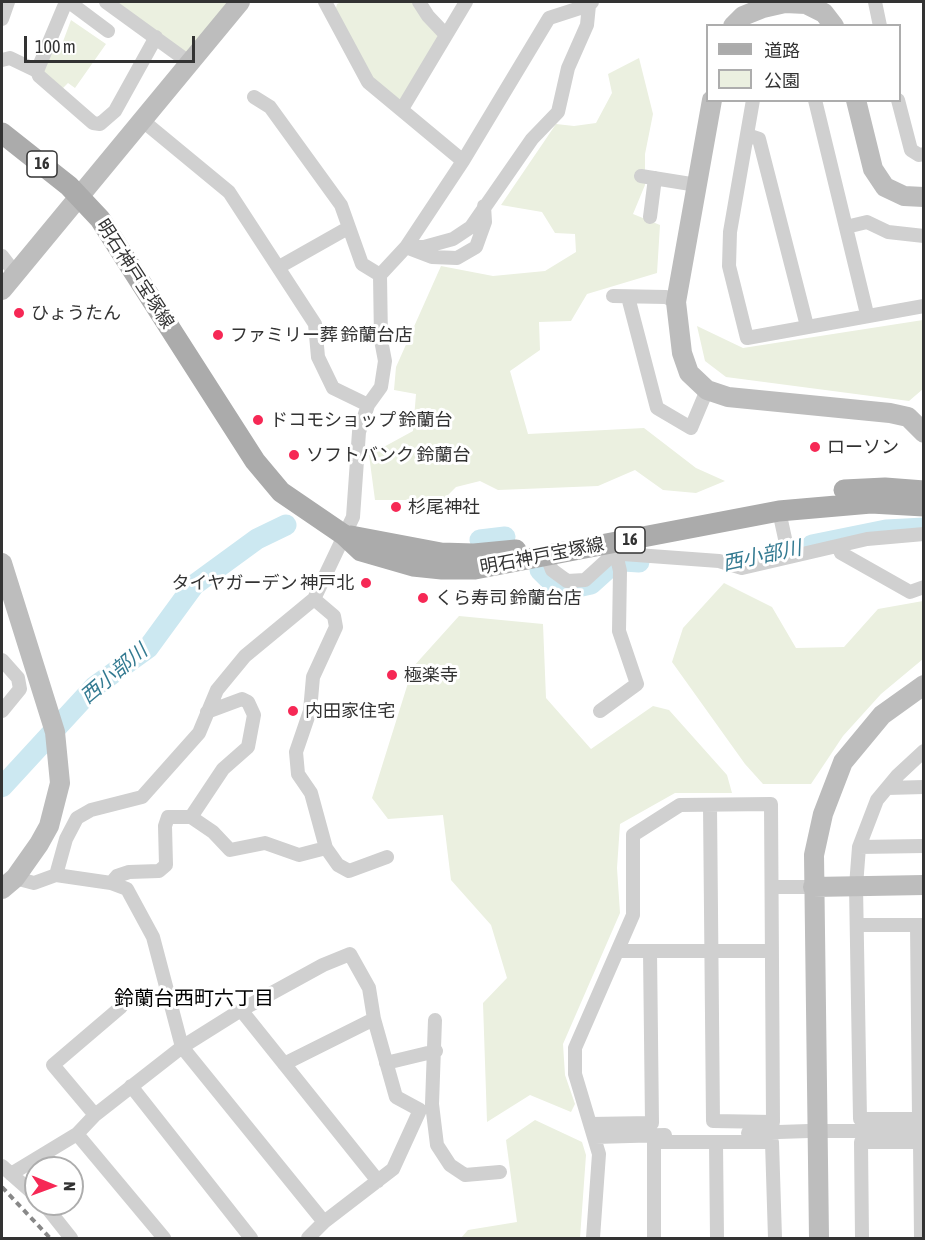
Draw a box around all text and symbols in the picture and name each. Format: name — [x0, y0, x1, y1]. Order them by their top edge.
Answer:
scale bar — [27, 24, 198, 62]
legend — [706, 24, 901, 102]
text: 100 m — [35, 36, 76, 57]
text: 道路 — [764, 40, 800, 61]
text: 公園 — [764, 70, 800, 91]
road number: 16 — [27, 151, 57, 177]
street label: 明石神戸宝塚線 — [92, 215, 178, 333]
place label: ひょうたん — [31, 302, 121, 324]
marker: ひょうたん — [12, 306, 26, 320]
place label: ファミリー葬 鈴蘭台店 — [230, 324, 412, 346]
marker: ファミリー葬 鈴蘭台店 — [211, 328, 225, 342]
place label: ドコモショップ 鈴蘭台 — [270, 409, 452, 431]
marker: ドコモショップ 鈴蘭台 — [251, 413, 265, 427]
place label: ローソン — [827, 436, 899, 458]
marker: ローソン — [808, 440, 822, 454]
place label: ソフトバンク 鈴蘭台 — [306, 444, 470, 466]
marker: ソフトバンク 鈴蘭台 — [287, 448, 301, 462]
place label: 杉尾神社 — [408, 496, 480, 518]
marker: 杉尾神社 — [389, 500, 403, 514]
road number: 16 — [615, 527, 645, 553]
street label: 明石神戸宝塚線 — [478, 533, 606, 579]
water label: 西小部川 — [720, 536, 804, 576]
place label: タイヤガーデン 神戸北 — [172, 572, 354, 594]
marker: タイヤガーデン 神戸北 — [359, 576, 373, 590]
place label: くら寿司 鈴蘭台店 — [435, 587, 581, 609]
marker: くら寿司 鈴蘭台店 — [416, 591, 430, 605]
water label: 西小部川 — [76, 639, 152, 709]
place label: 極楽寺 — [404, 664, 458, 686]
marker: 極楽寺 — [385, 668, 399, 682]
place label: 内田家住宅 — [305, 700, 395, 722]
marker: 内田家住宅 — [286, 704, 300, 718]
district label: 鈴蘭台西町六丁目 — [114, 987, 274, 1011]
north arrow — [24, 1156, 84, 1216]
text: N — [61, 1181, 79, 1191]

